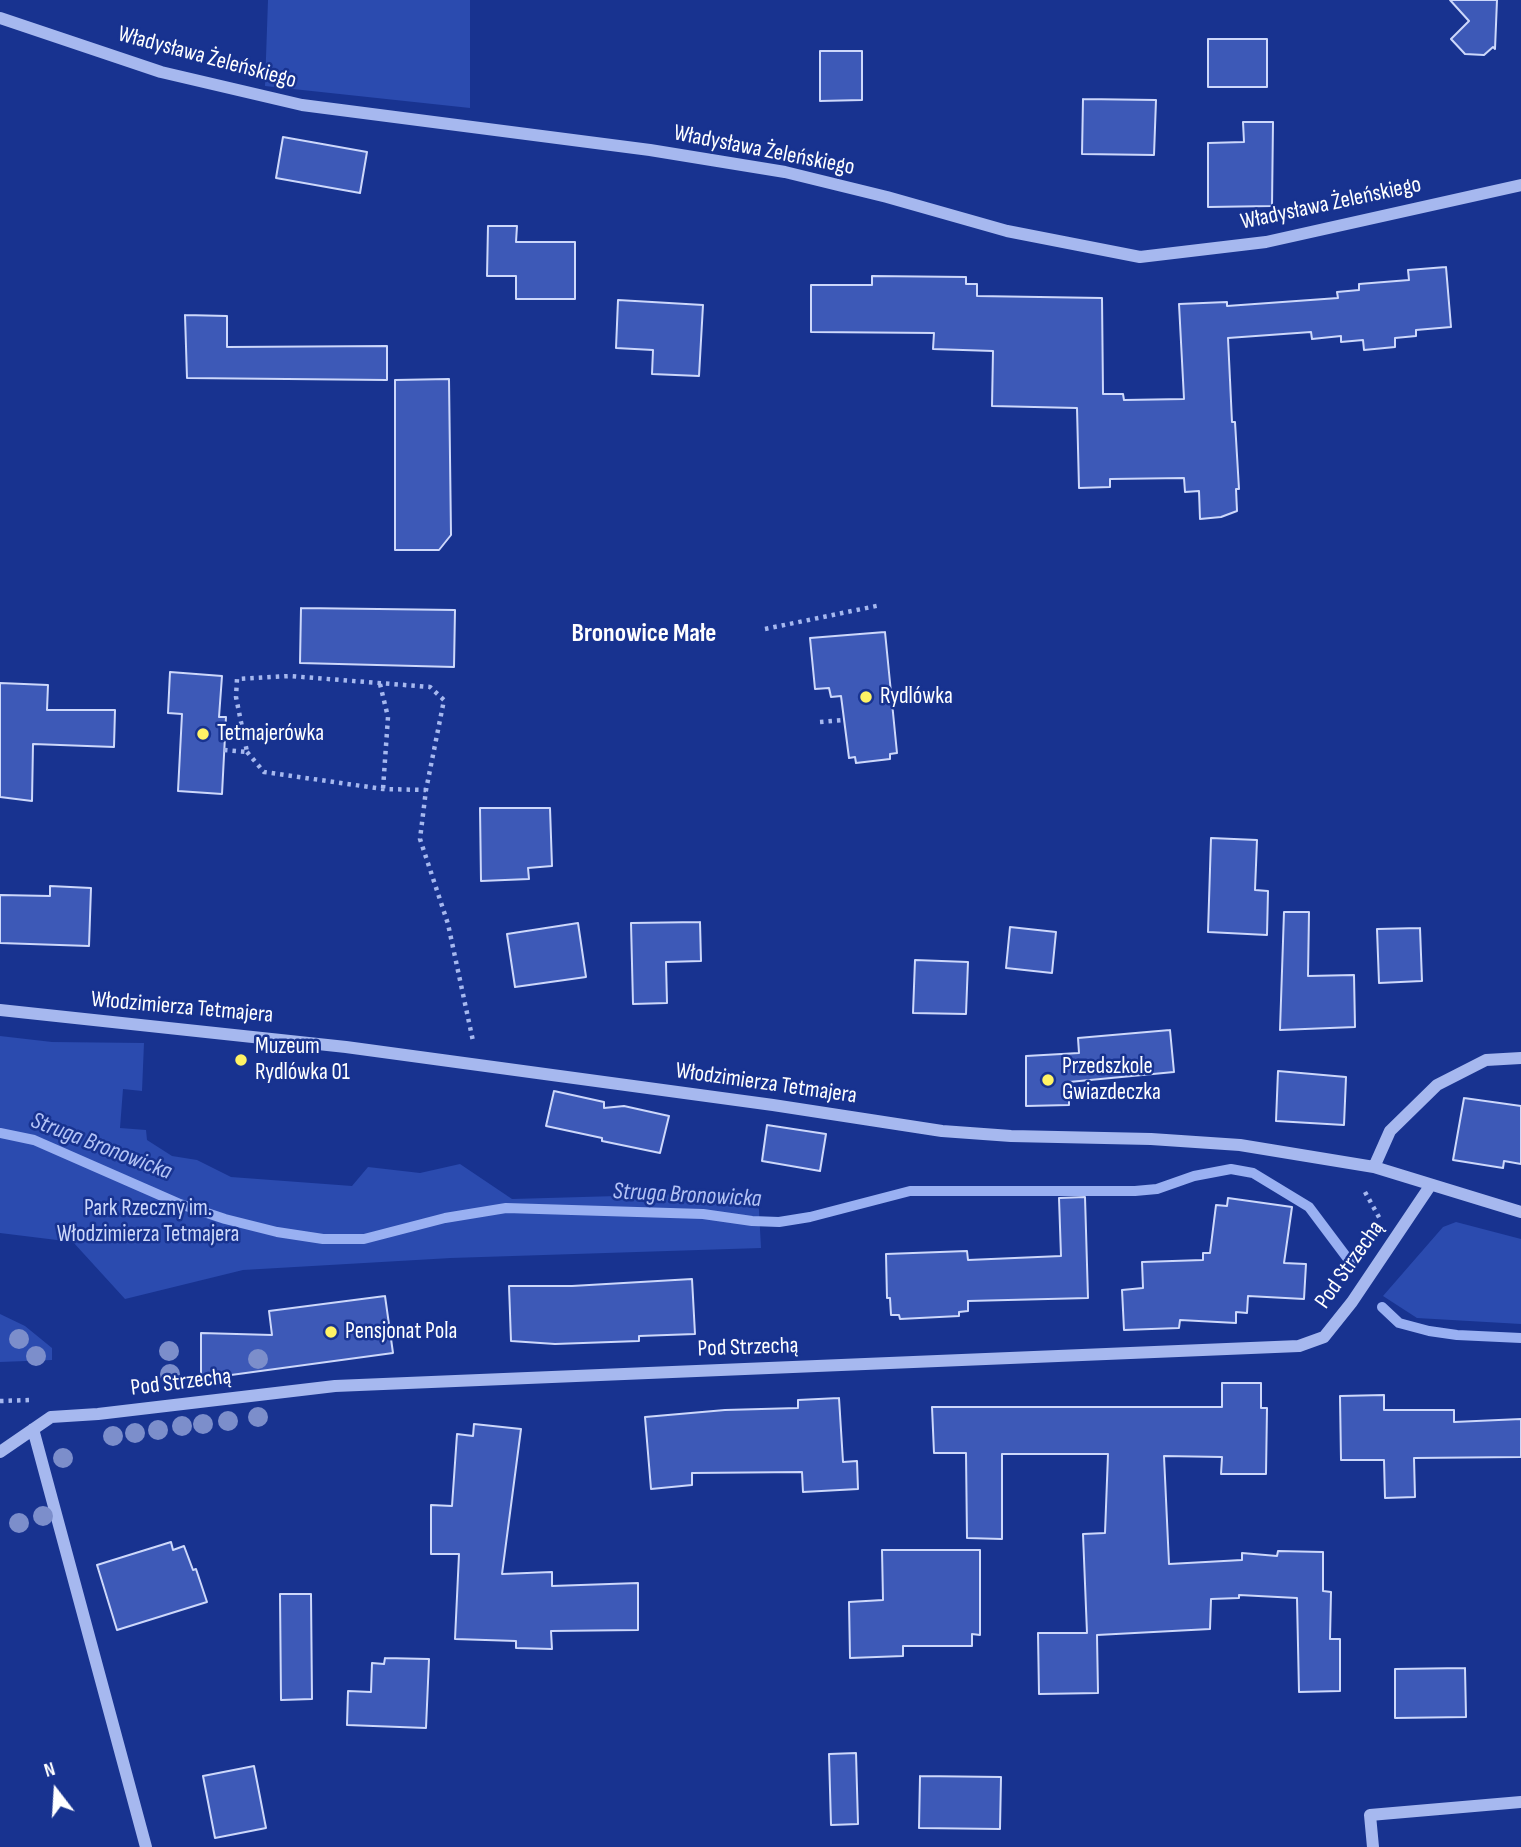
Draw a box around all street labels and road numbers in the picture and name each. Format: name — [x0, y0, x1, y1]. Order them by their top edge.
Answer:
street label: Władysława Żeleńskiego — [115, 21, 299, 95]
street label: Władysława Żeleńskiego — [671, 120, 857, 182]
street label: Władysława Żeleńskiego — [1238, 171, 1424, 237]
street label: Włodzimierza Tetmajera — [90, 986, 274, 1030]
street label: Włodzimierza Tetmajera — [674, 1058, 858, 1110]
street label: Pod Strzechą — [1310, 1216, 1390, 1314]
street label: Pod Strzechą — [697, 1332, 799, 1364]
street label: Pod Strzechą — [129, 1363, 233, 1403]

